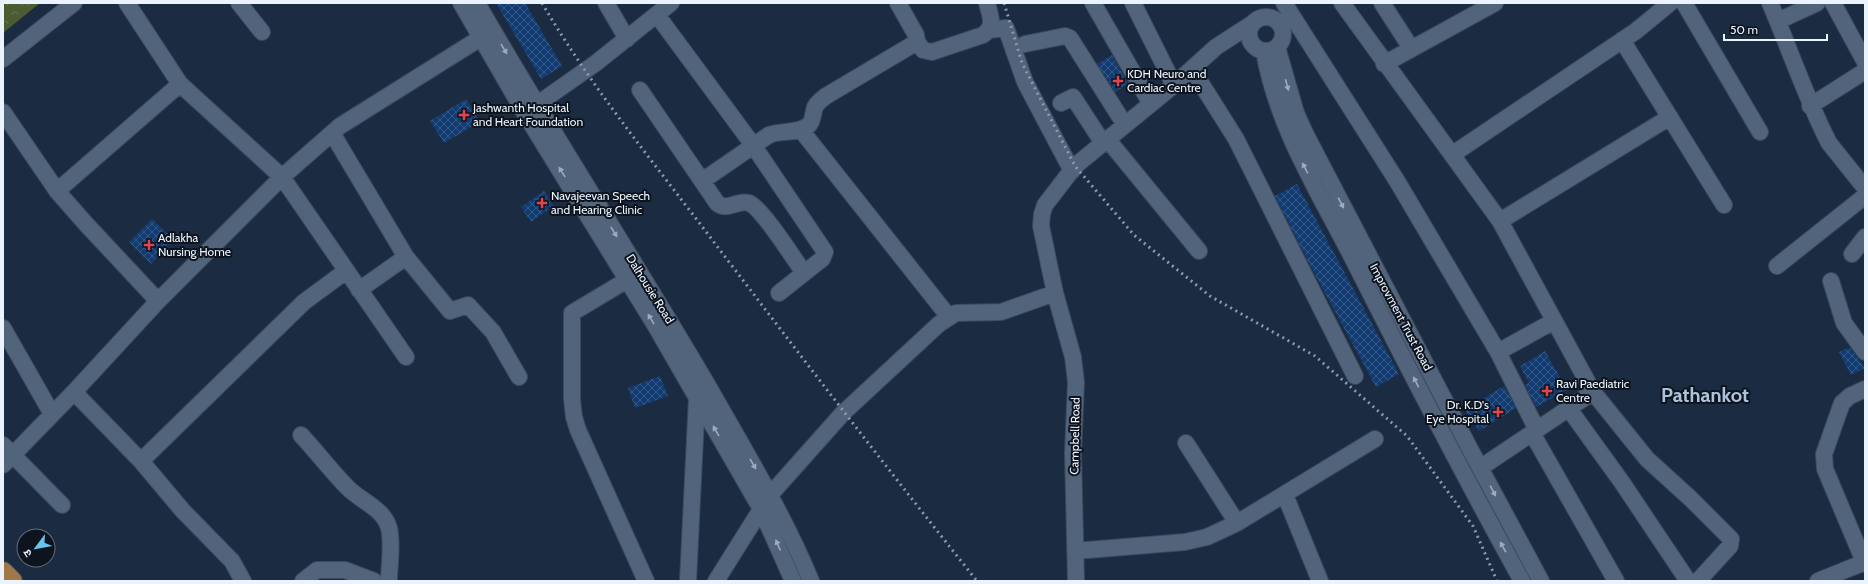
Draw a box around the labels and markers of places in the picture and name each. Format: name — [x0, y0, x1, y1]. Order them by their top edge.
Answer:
place label: KDH Neuro and Cardiac Centre — [1127, 66, 1206, 95]
marker: KDH Neuro and Cardiac Centre — [1112, 75, 1124, 87]
place label: Jashwanth Hospital and Heart Foundation — [472, 100, 583, 129]
marker: Jashwanth Hospital and Heart Foundation — [458, 109, 470, 121]
place label: Navajeevan Speech and Hearing Clinic — [551, 188, 650, 217]
marker: Navajeevan Speech and Hearing Clinic — [536, 197, 548, 209]
place label: Adlakha Nursing Home — [158, 230, 231, 259]
marker: Adlakha Nursing Home — [143, 239, 155, 251]
place label: Ravi Paediatric Centre — [1556, 376, 1630, 405]
marker: Ravi Paediatric Centre — [1541, 385, 1553, 397]
place label: Dr. K.D's Eye Hospital — [1426, 397, 1489, 426]
marker: Dr. K.D's Eye Hospital — [1492, 406, 1504, 418]

